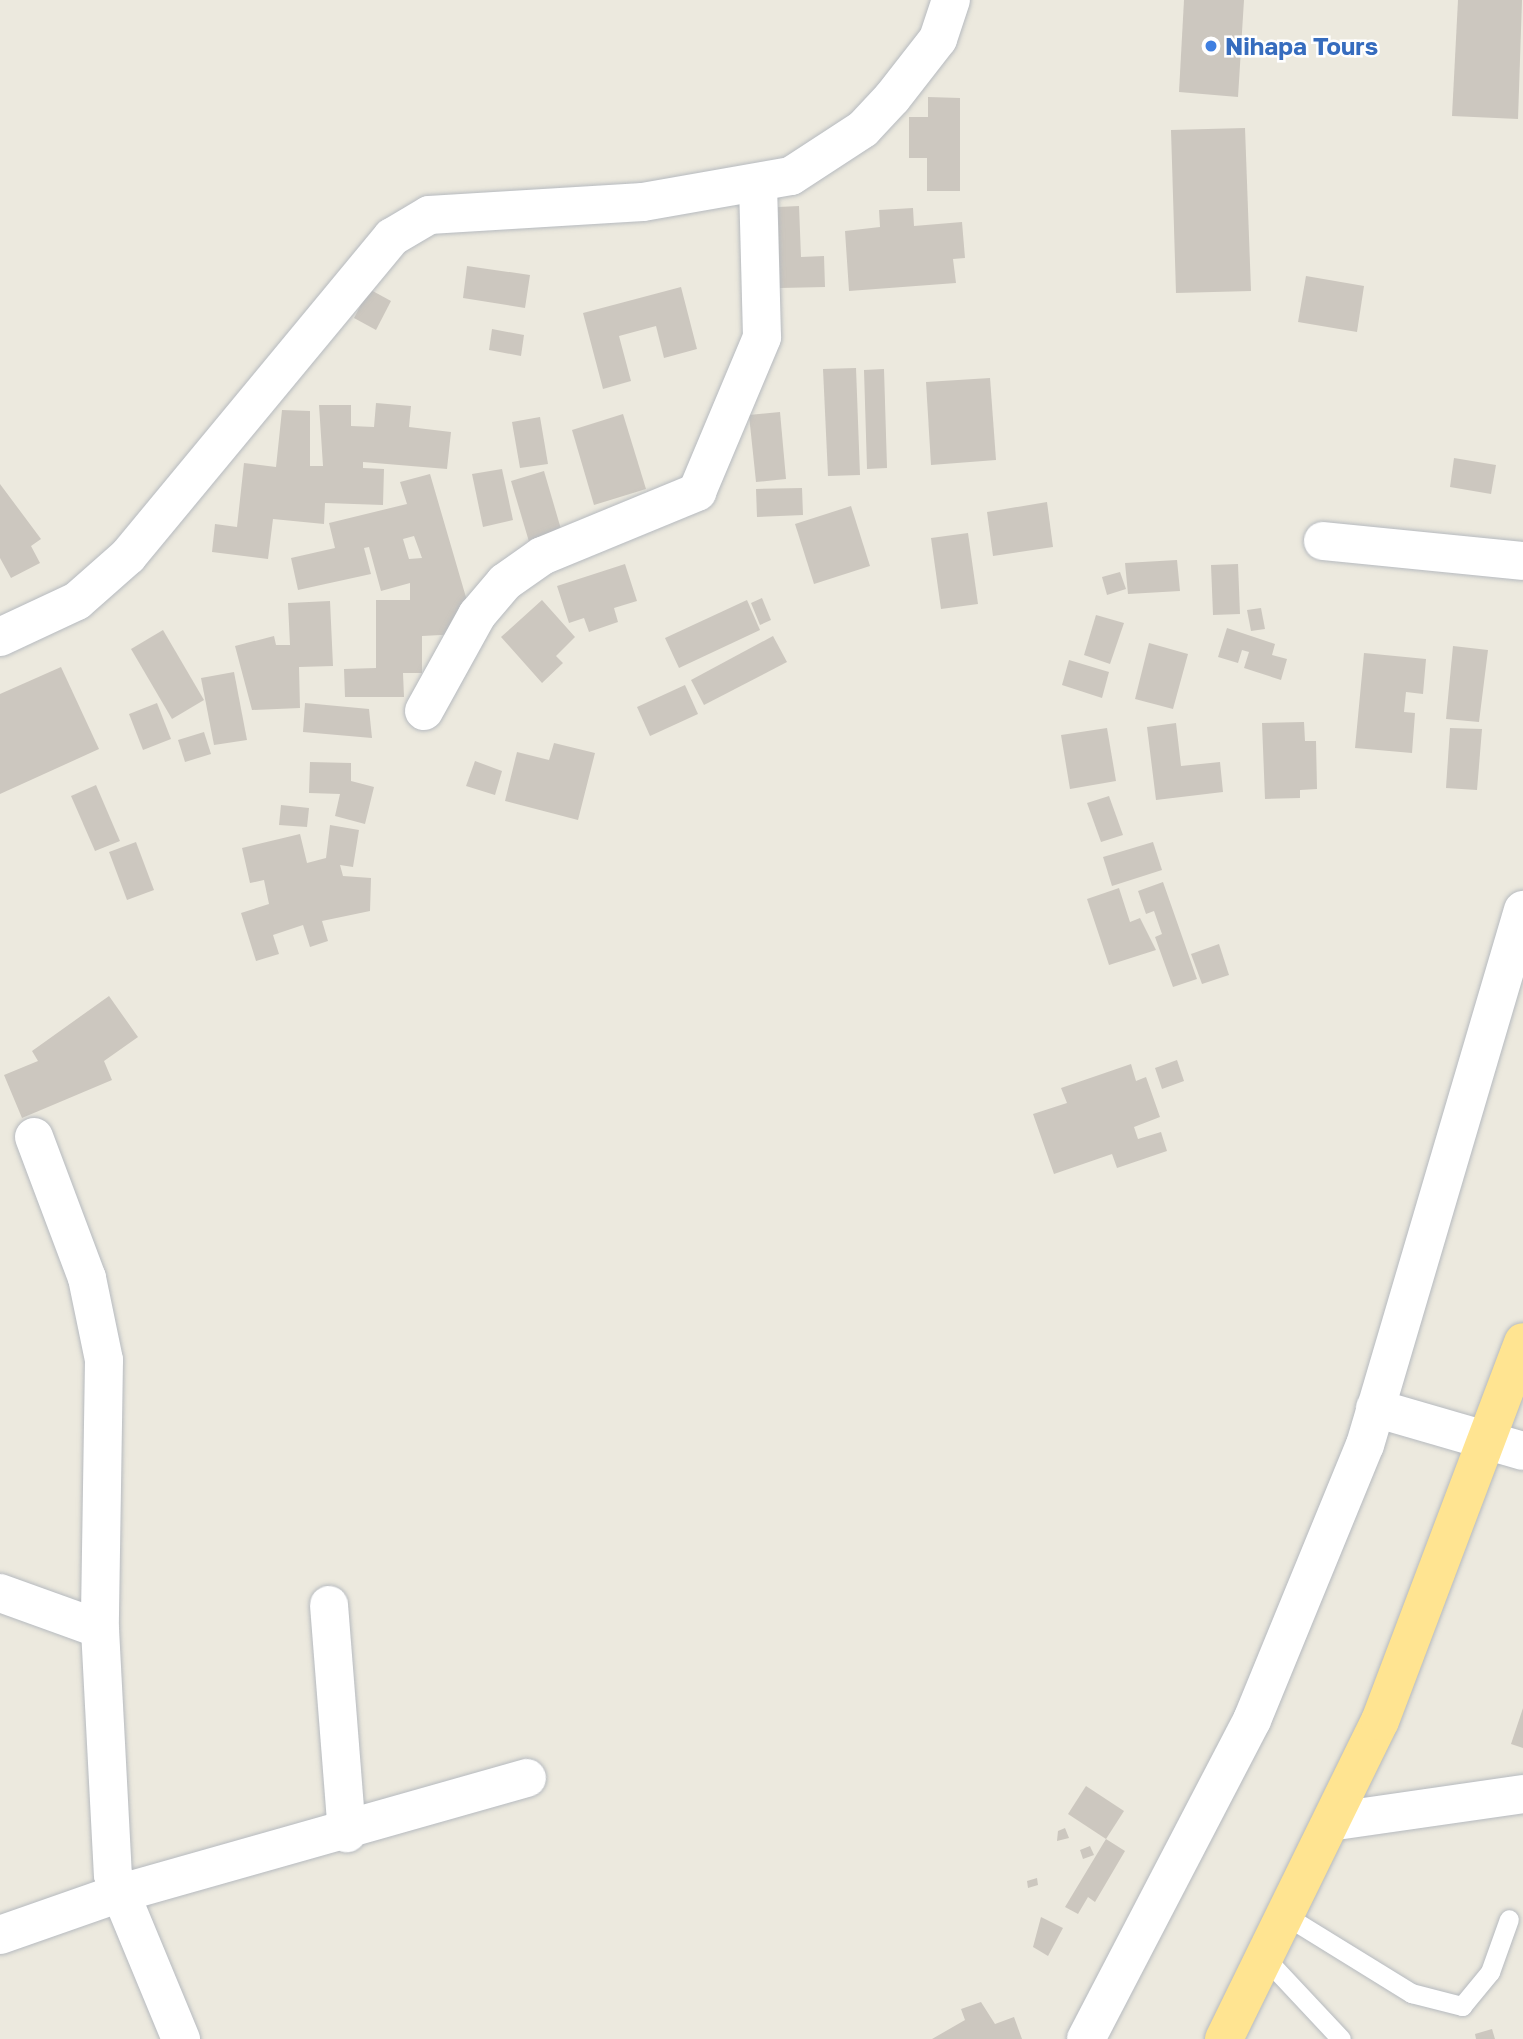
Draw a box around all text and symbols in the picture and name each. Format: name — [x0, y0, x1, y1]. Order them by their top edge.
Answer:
place label: Nihapa Tours — [1225, 32, 1378, 60]
marker: Nihapa Tours — [1203, 38, 1219, 54]

